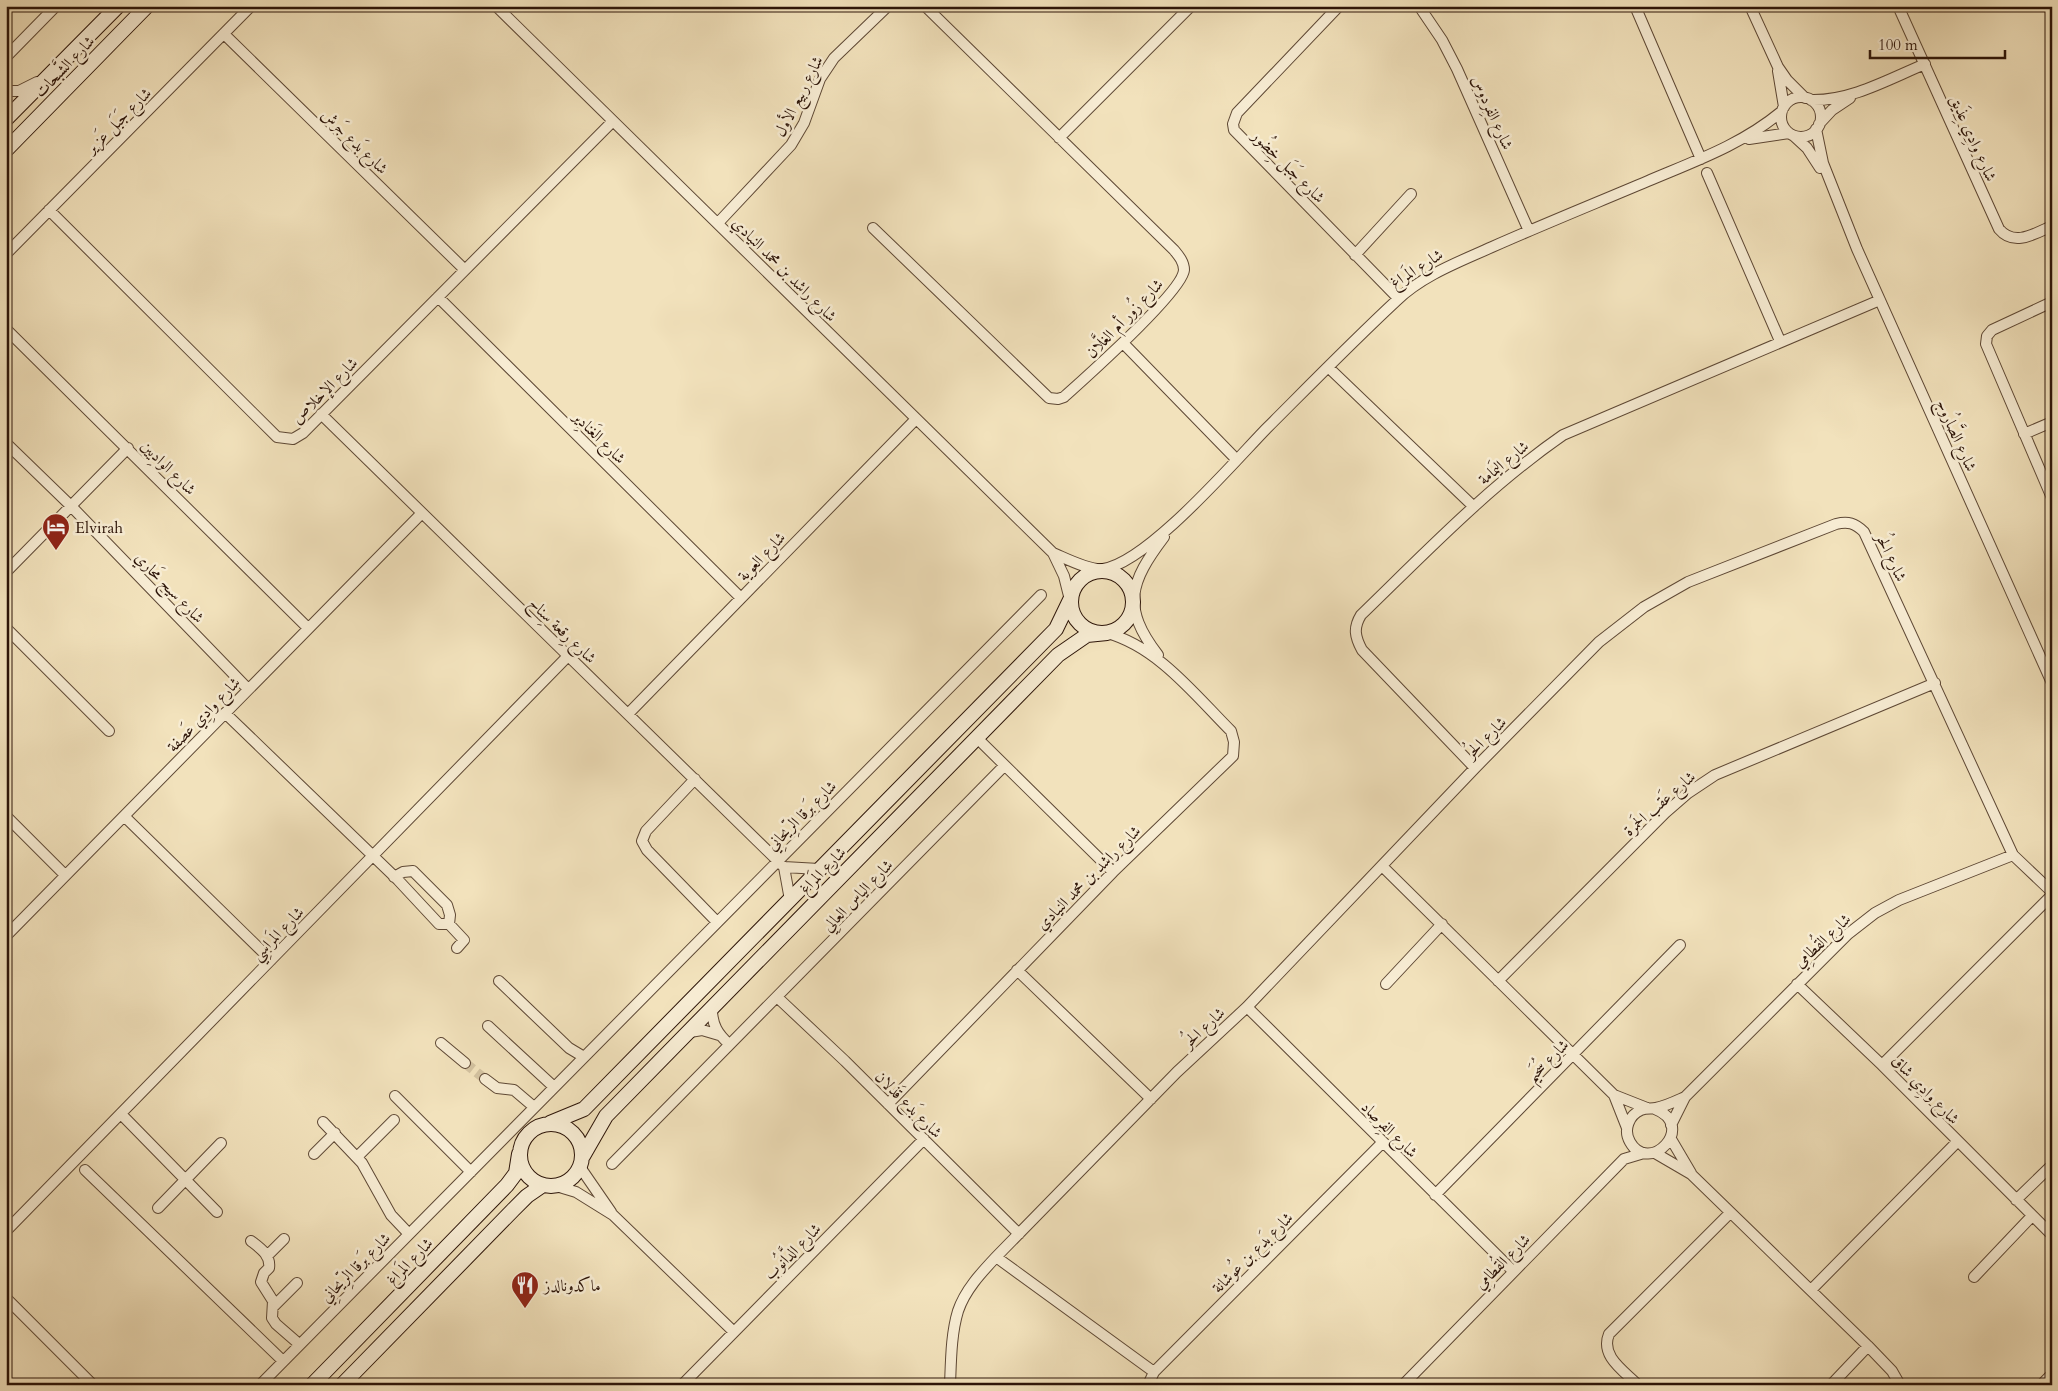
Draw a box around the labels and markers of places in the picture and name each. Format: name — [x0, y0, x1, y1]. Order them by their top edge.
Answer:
hotel icon: Elvirah — [41, 512, 71, 551]
place label: Elvirah — [75, 517, 123, 539]
restaurant icon: ماكدونالدز — [510, 1270, 540, 1309]
place label: ماكدونالدز — [542, 1275, 601, 1297]

